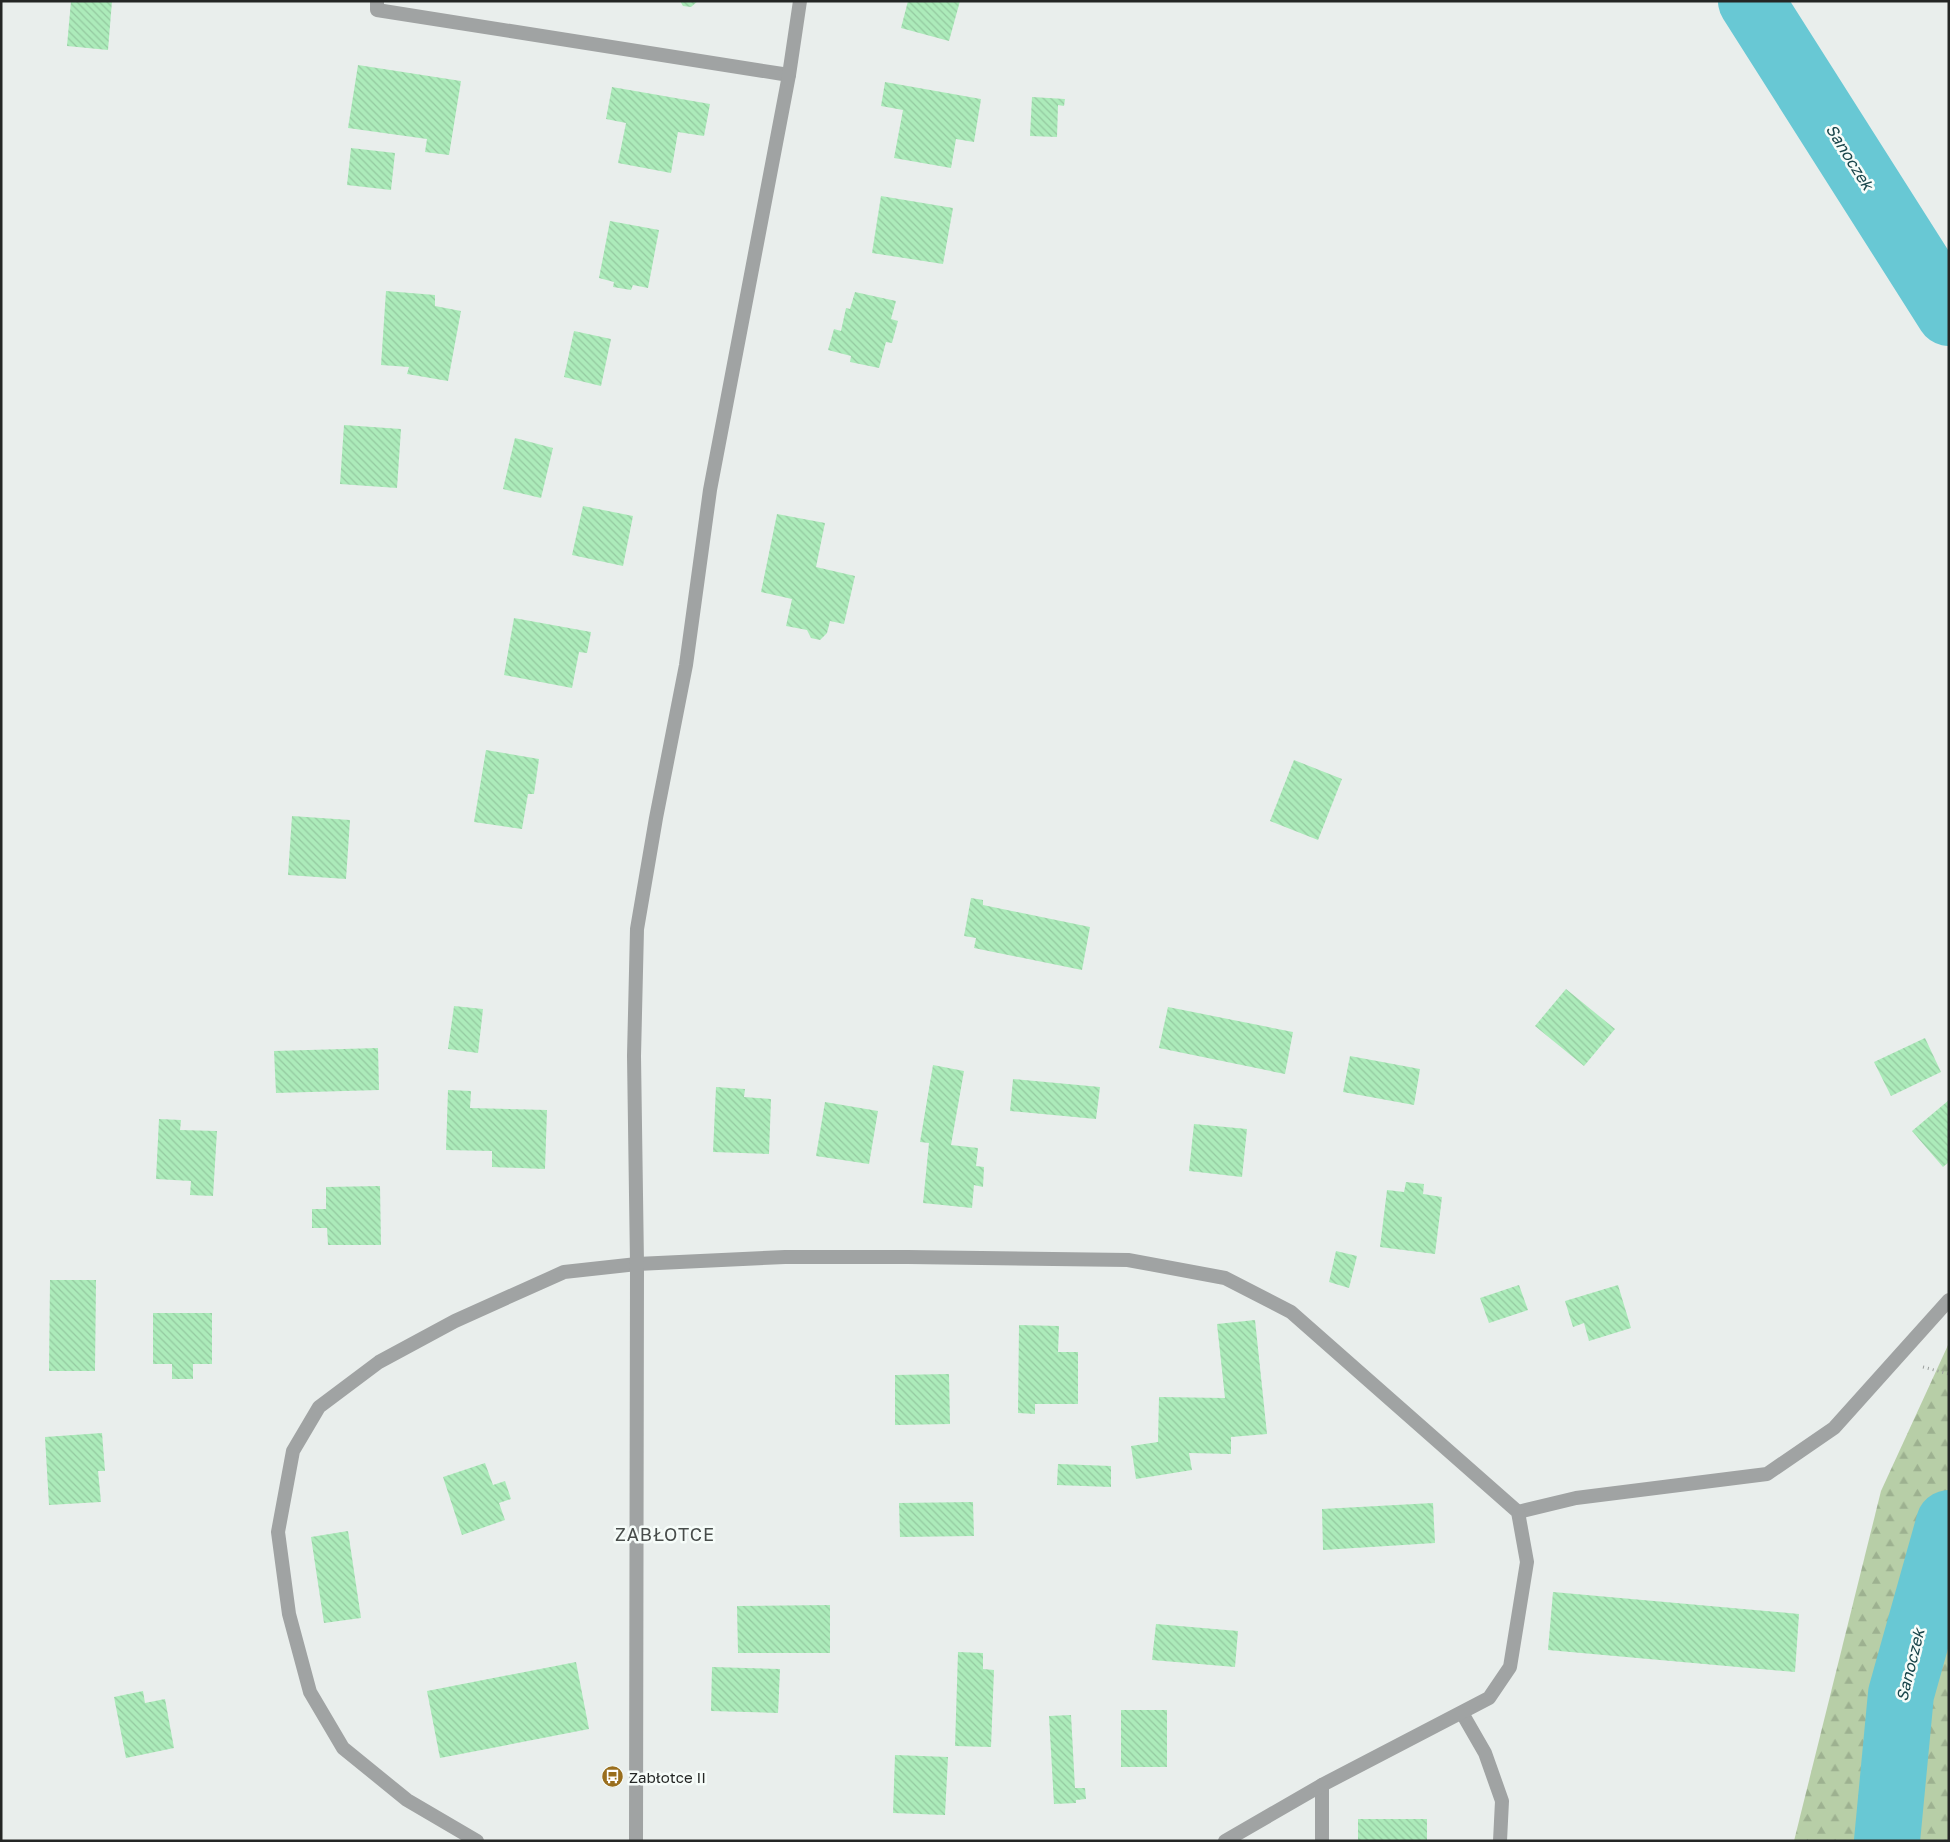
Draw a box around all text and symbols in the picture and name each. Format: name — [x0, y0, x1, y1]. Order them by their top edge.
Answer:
water label: Sanoczek — [1822, 120, 1879, 195]
district label: ZABŁOTCE — [615, 1523, 715, 1545]
water label: Sanoczek — [1891, 1625, 1929, 1703]
bus stop icon: Zabłotce II — [601, 1765, 625, 1789]
place label: Zabłotce II — [629, 1768, 706, 1786]

